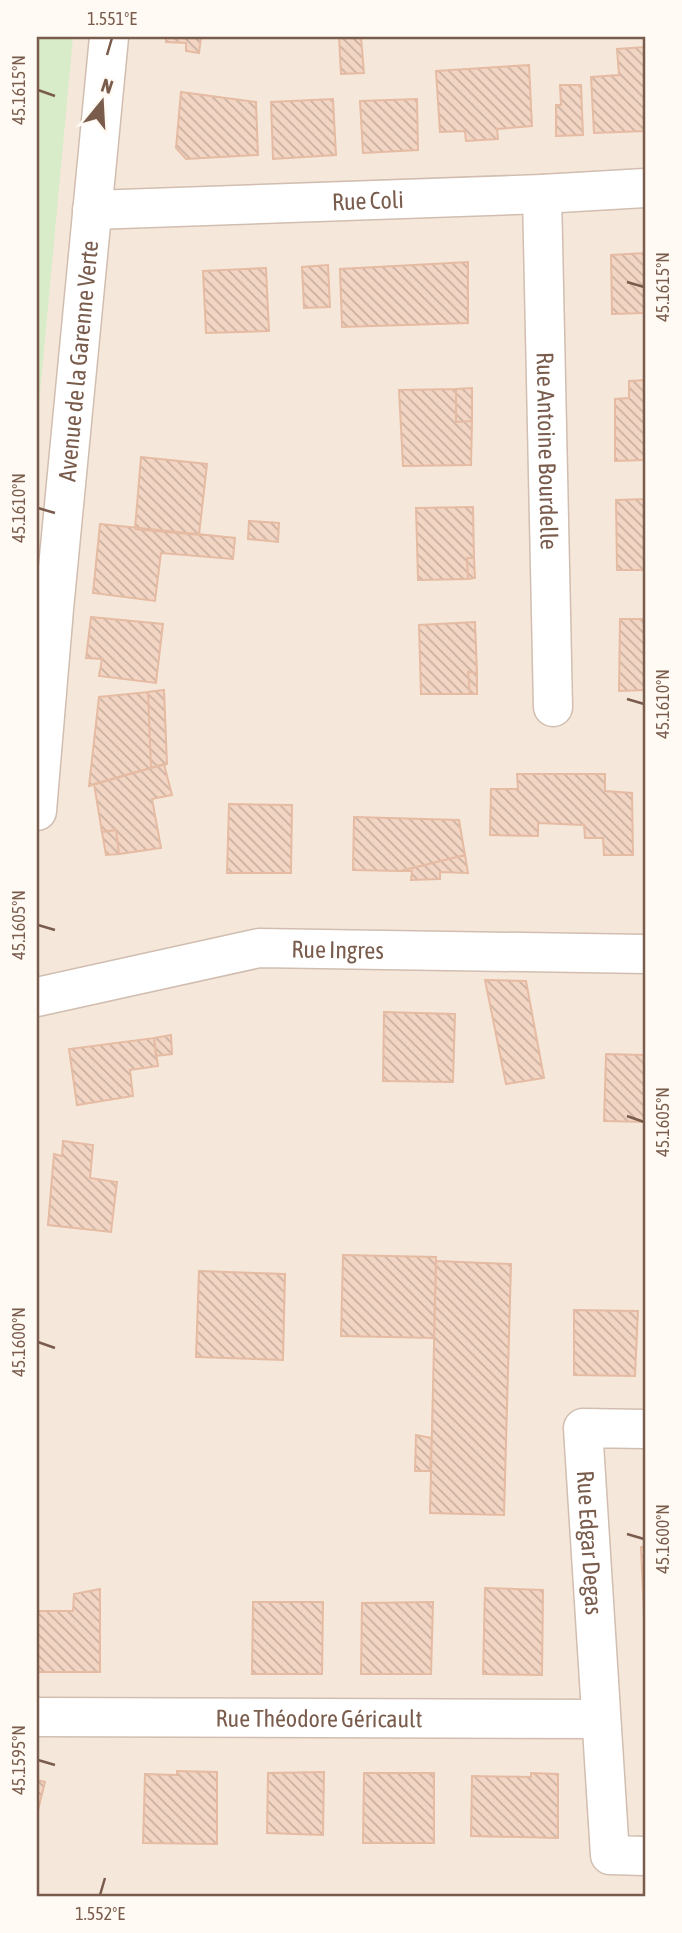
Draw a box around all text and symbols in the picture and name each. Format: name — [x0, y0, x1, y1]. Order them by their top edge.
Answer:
text: 1.551°E — [87, 8, 137, 29]
text: 45.1615°N — [8, 55, 29, 125]
north arrow — [66, 66, 136, 136]
text: N — [99, 74, 116, 98]
street label: Rue Coli — [331, 185, 404, 215]
street label: Avenue de la Garenne Verte — [53, 239, 103, 483]
text: 45.1615°N — [652, 252, 673, 322]
street label: Rue Antoine Bourdelle — [532, 352, 563, 550]
text: 45.1610°N — [8, 473, 29, 543]
text: 45.1610°N — [652, 669, 673, 739]
text: 45.1605°N — [8, 890, 29, 960]
street label: Rue Ingres — [291, 935, 384, 963]
text: 45.1605°N — [652, 1087, 673, 1157]
text: 45.1600°N — [8, 1307, 29, 1377]
street label: Rue Edgar Degas — [572, 1470, 608, 1616]
text: 45.1600°N — [652, 1504, 673, 1574]
street label: Rue Théodore Géricault — [216, 1704, 422, 1732]
text: 45.1595°N — [8, 1725, 29, 1795]
text: 1.552°E — [75, 1903, 125, 1924]

